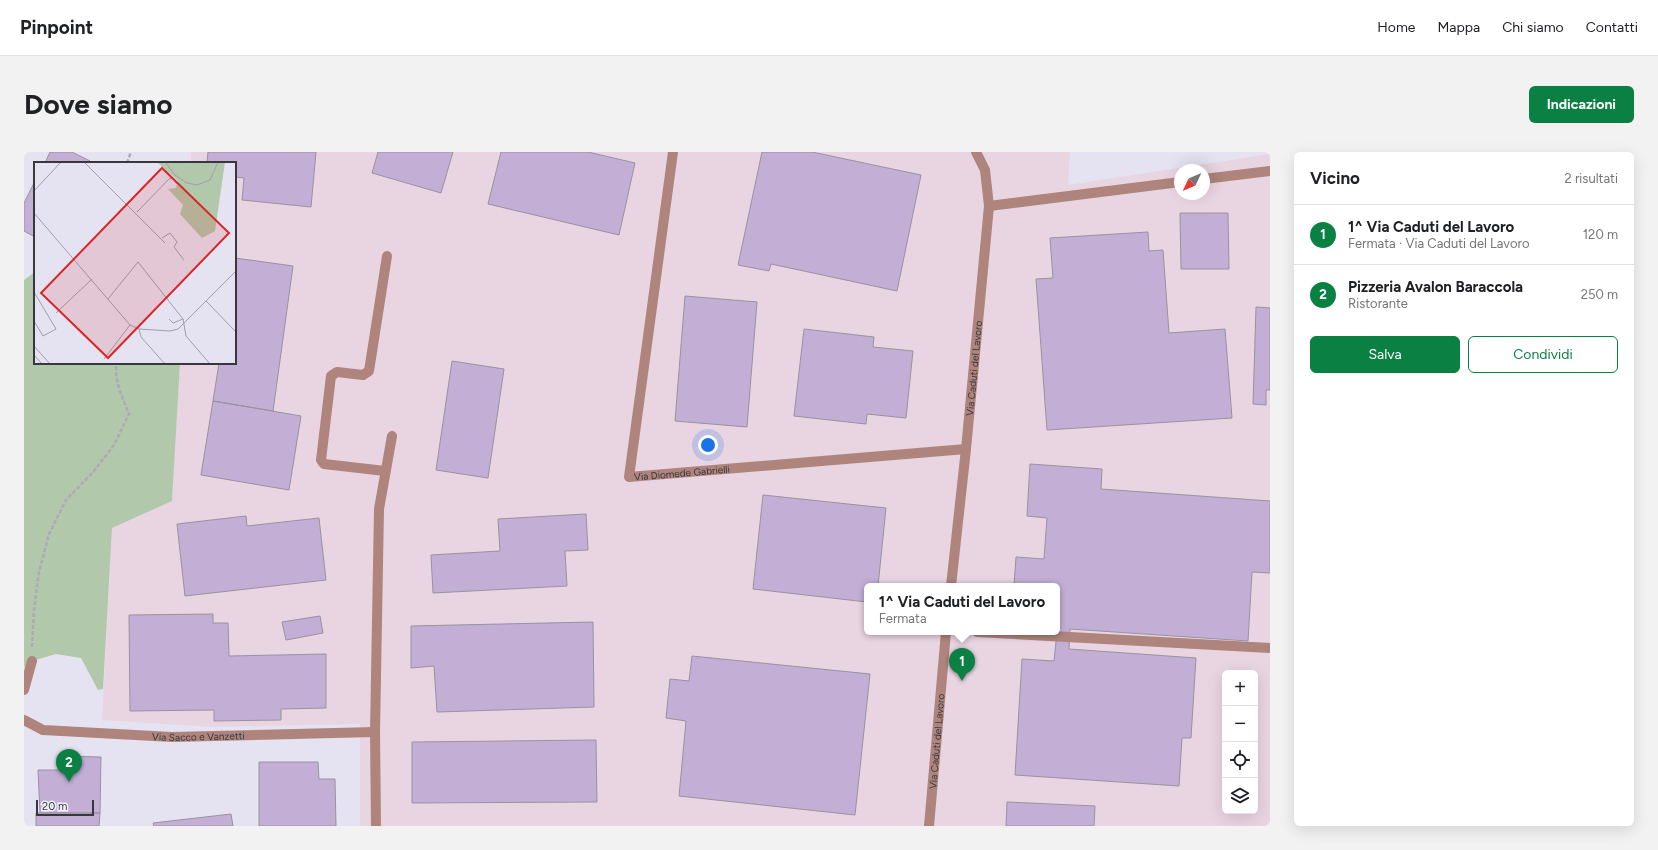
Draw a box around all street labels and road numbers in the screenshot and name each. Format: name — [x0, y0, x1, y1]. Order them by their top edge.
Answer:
street label: Via Caduti del Lavoro — [963, 320, 985, 416]
street label: Via Diomede Gabrielli — [633, 463, 730, 484]
street label: Via Caduti del Lavoro — [926, 693, 948, 790]
street label: Via Sacco e Vanzetti — [152, 729, 245, 744]

